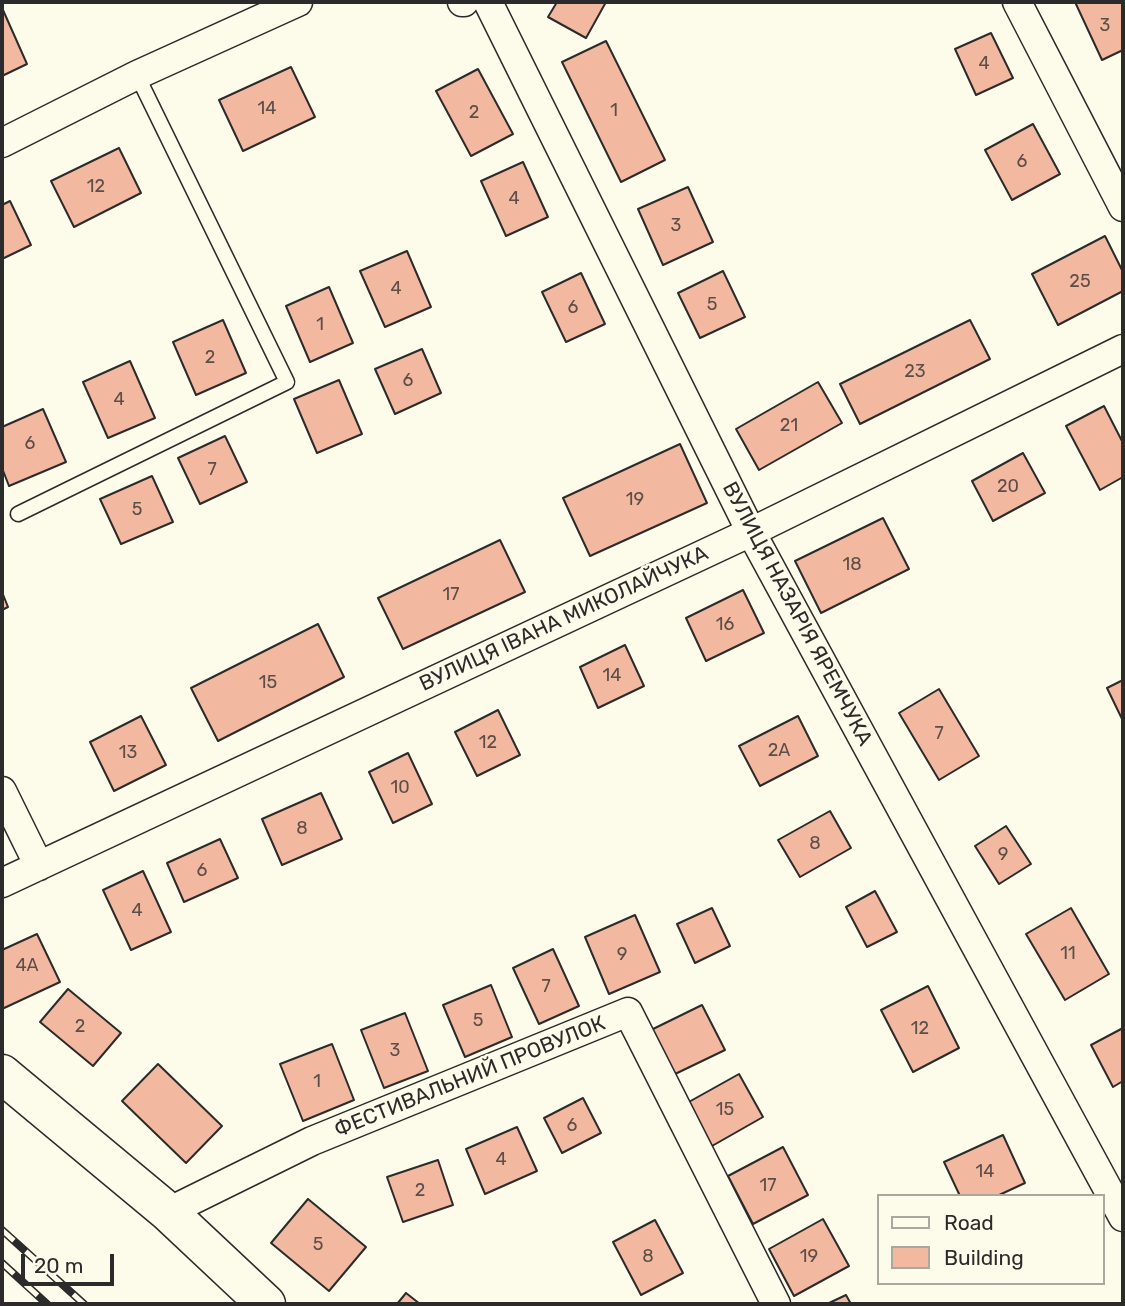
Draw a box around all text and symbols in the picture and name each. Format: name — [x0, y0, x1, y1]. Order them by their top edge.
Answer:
house number: 3 — [1100, 15, 1110, 37]
house number: 4 — [978, 53, 990, 75]
house number: 14 — [258, 98, 276, 120]
house number: 1 — [610, 100, 618, 122]
house number: 2 — [469, 102, 479, 124]
house number: 6 — [1017, 151, 1027, 173]
house number: 12 — [87, 176, 105, 198]
house number: 4 — [508, 188, 520, 210]
house number: 3 — [671, 215, 681, 237]
house number: 25 — [1069, 271, 1091, 293]
house number: 4 — [390, 278, 402, 300]
house number: 5 — [707, 294, 717, 316]
house number: 6 — [568, 297, 578, 319]
house number: 1 — [316, 314, 324, 336]
house number: 2 — [205, 347, 215, 369]
house number: 23 — [904, 361, 926, 383]
house number: 6 — [403, 370, 413, 392]
house number: 4 — [113, 389, 125, 411]
house number: 21 — [780, 415, 798, 437]
house number: 6 — [25, 433, 35, 455]
house number: 7 — [207, 459, 217, 481]
house number: 20 — [997, 476, 1019, 498]
street label: ВУЛИЦЯ НАЗАРІЯ ЯРЕМЧУКА — [717, 478, 877, 750]
house number: 19 — [626, 489, 644, 511]
house number: 5 — [132, 499, 142, 521]
street label: ВУЛИЦЯ ІВАНА МИКОЛАЙЧУКА — [416, 541, 712, 697]
house number: 18 — [842, 554, 862, 576]
house number: 17 — [443, 584, 459, 606]
house number: 16 — [716, 614, 734, 636]
house number: 14 — [603, 665, 621, 687]
house number: 15 — [259, 672, 277, 694]
house number: 7 — [934, 723, 944, 745]
house number: 12 — [479, 732, 497, 754]
house number: 2А — [768, 740, 790, 762]
house number: 13 — [119, 742, 137, 764]
house number: 10 — [390, 777, 410, 799]
house number: 8 — [296, 818, 308, 840]
house number: 8 — [809, 833, 821, 855]
house number: 9 — [998, 844, 1008, 866]
house number: 6 — [197, 860, 207, 882]
house number: 4 — [131, 900, 143, 922]
house number: 11 — [1060, 943, 1076, 965]
house number: 9 — [617, 944, 627, 966]
house number: 4А — [15, 955, 39, 977]
house number: 7 — [541, 976, 551, 998]
house number: 5 — [473, 1010, 483, 1032]
street label: ФЕСТИВАЛЬНИЙ ПРОВУЛОК — [331, 1011, 609, 1143]
house number: 2 — [75, 1016, 85, 1038]
house number: 12 — [911, 1018, 929, 1040]
house number: 3 — [390, 1040, 400, 1062]
house number: 1 — [313, 1071, 321, 1093]
house number: 15 — [716, 1099, 734, 1121]
house number: 6 — [567, 1115, 577, 1137]
house number: 4 — [495, 1149, 507, 1171]
house number: 14 — [976, 1161, 994, 1183]
house number: 17 — [760, 1175, 776, 1197]
house number: 2 — [415, 1180, 425, 1202]
legend — [876, 1194, 1104, 1285]
text: Road — [944, 1210, 994, 1235]
house number: 5 — [313, 1234, 323, 1256]
scale bar — [24, 1240, 117, 1284]
text: Building — [944, 1245, 1024, 1270]
house number: 8 — [642, 1246, 654, 1268]
house number: 19 — [800, 1246, 818, 1268]
text: 20 m — [34, 1253, 83, 1278]

